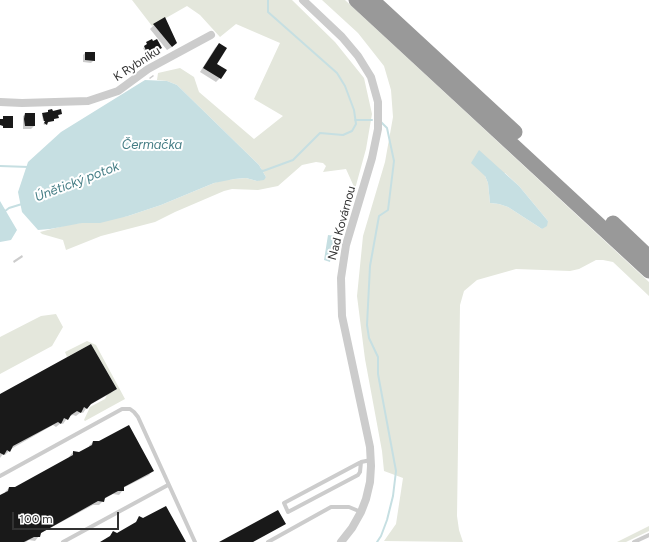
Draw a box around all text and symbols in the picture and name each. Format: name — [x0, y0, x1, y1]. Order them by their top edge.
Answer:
street label: K Rybníku — [111, 44, 163, 84]
water label: Čermačka — [122, 137, 182, 153]
water label: Únětický potok — [33, 159, 121, 205]
street label: Nad Kovárnou — [325, 184, 359, 262]
scale bar — [14, 504, 121, 530]
text: 100 m — [19, 512, 53, 526]

